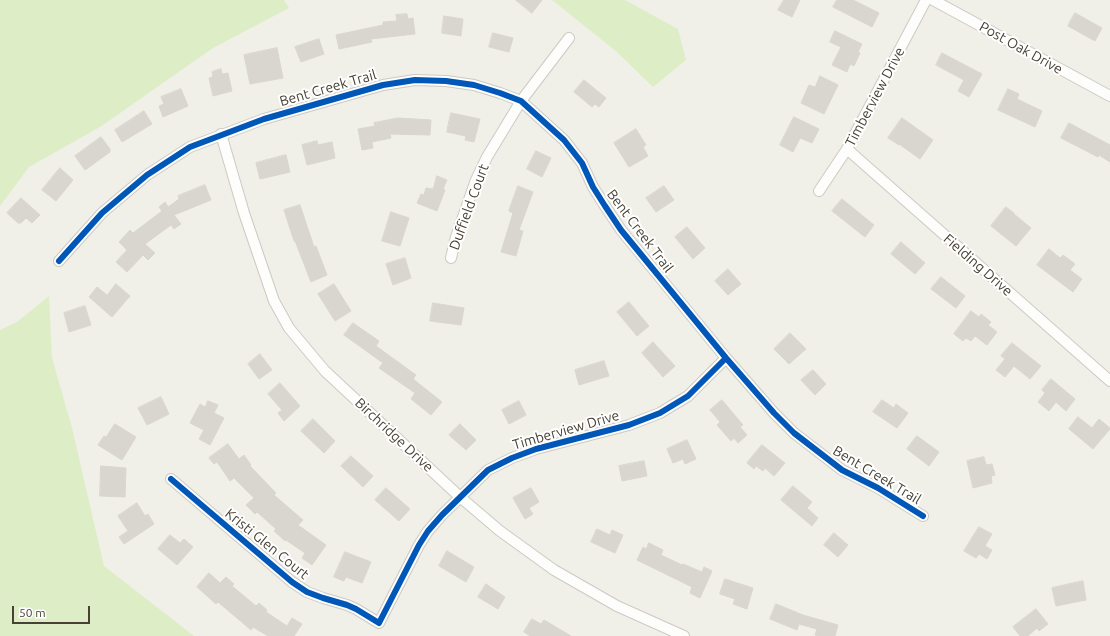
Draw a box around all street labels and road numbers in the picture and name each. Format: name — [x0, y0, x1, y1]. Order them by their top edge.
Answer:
street label: Post Oak Drive — [976, 18, 1066, 78]
street label: Timberview Drive — [842, 44, 908, 150]
street label: Bent Creek Trail — [278, 66, 378, 110]
street label: Duffield Court — [446, 162, 492, 252]
street label: Bent Creek Trail — [603, 186, 677, 276]
street label: Fielding Drive — [940, 230, 1016, 300]
street label: Birchridge Drive — [351, 394, 437, 476]
street label: Timberview Drive — [511, 407, 621, 453]
street label: Bent Creek Trail — [830, 442, 924, 508]
street label: Kristi Glen Court — [222, 505, 312, 583]

